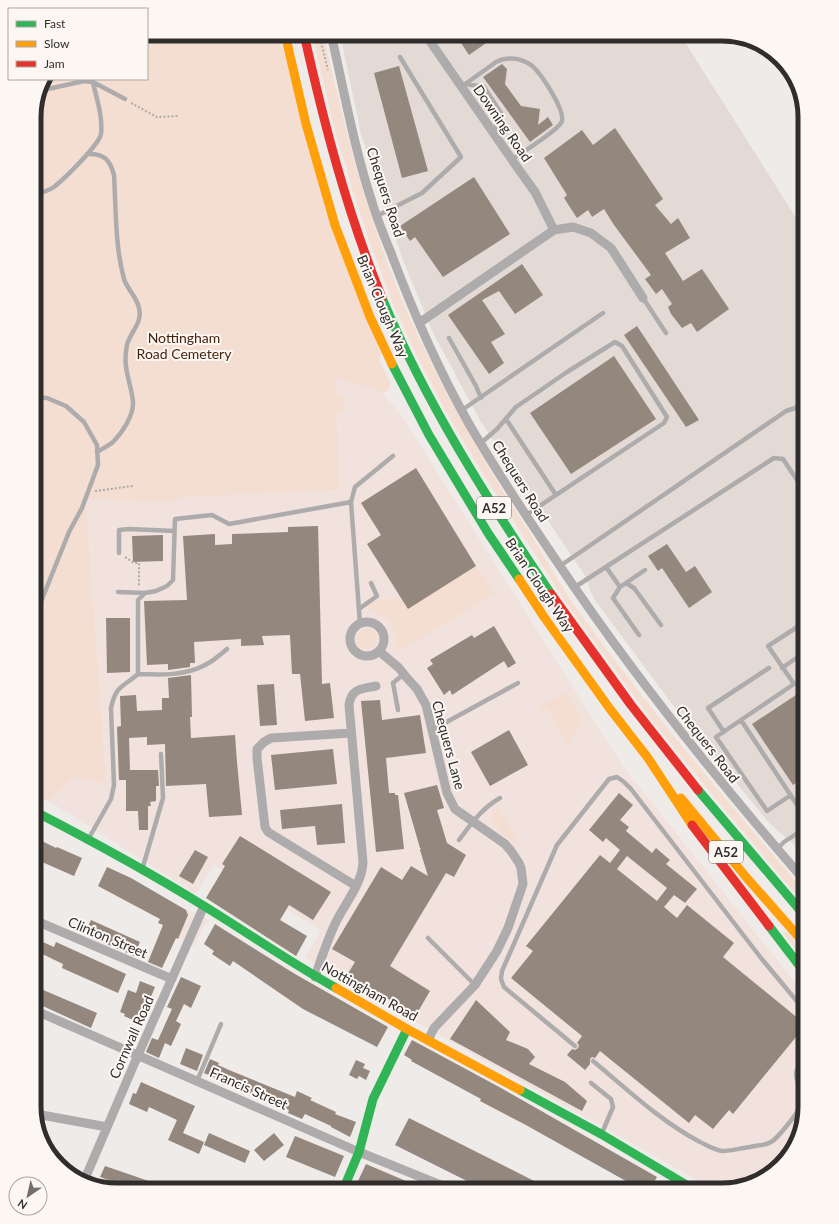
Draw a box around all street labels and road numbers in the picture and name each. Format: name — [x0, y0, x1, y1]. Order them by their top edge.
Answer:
street label: Downing Road — [470, 81, 536, 165]
street label: Chequers Road — [363, 145, 409, 239]
street label: Brian Clough Way — [354, 252, 413, 361]
street label: Chequers Road — [489, 437, 553, 525]
road number: A52 — [477, 497, 511, 519]
street label: Brian Clough Way — [502, 535, 578, 636]
street label: Chequers Lane — [429, 699, 469, 791]
street label: Chequers Road — [673, 702, 743, 786]
road number: A52 — [709, 841, 743, 863]
street label: Clinton Street — [66, 913, 150, 961]
street label: Nottingham Road — [319, 958, 421, 1024]
street label: Cornwall Road — [105, 993, 157, 1081]
street label: Francis Street — [207, 1063, 291, 1113]

